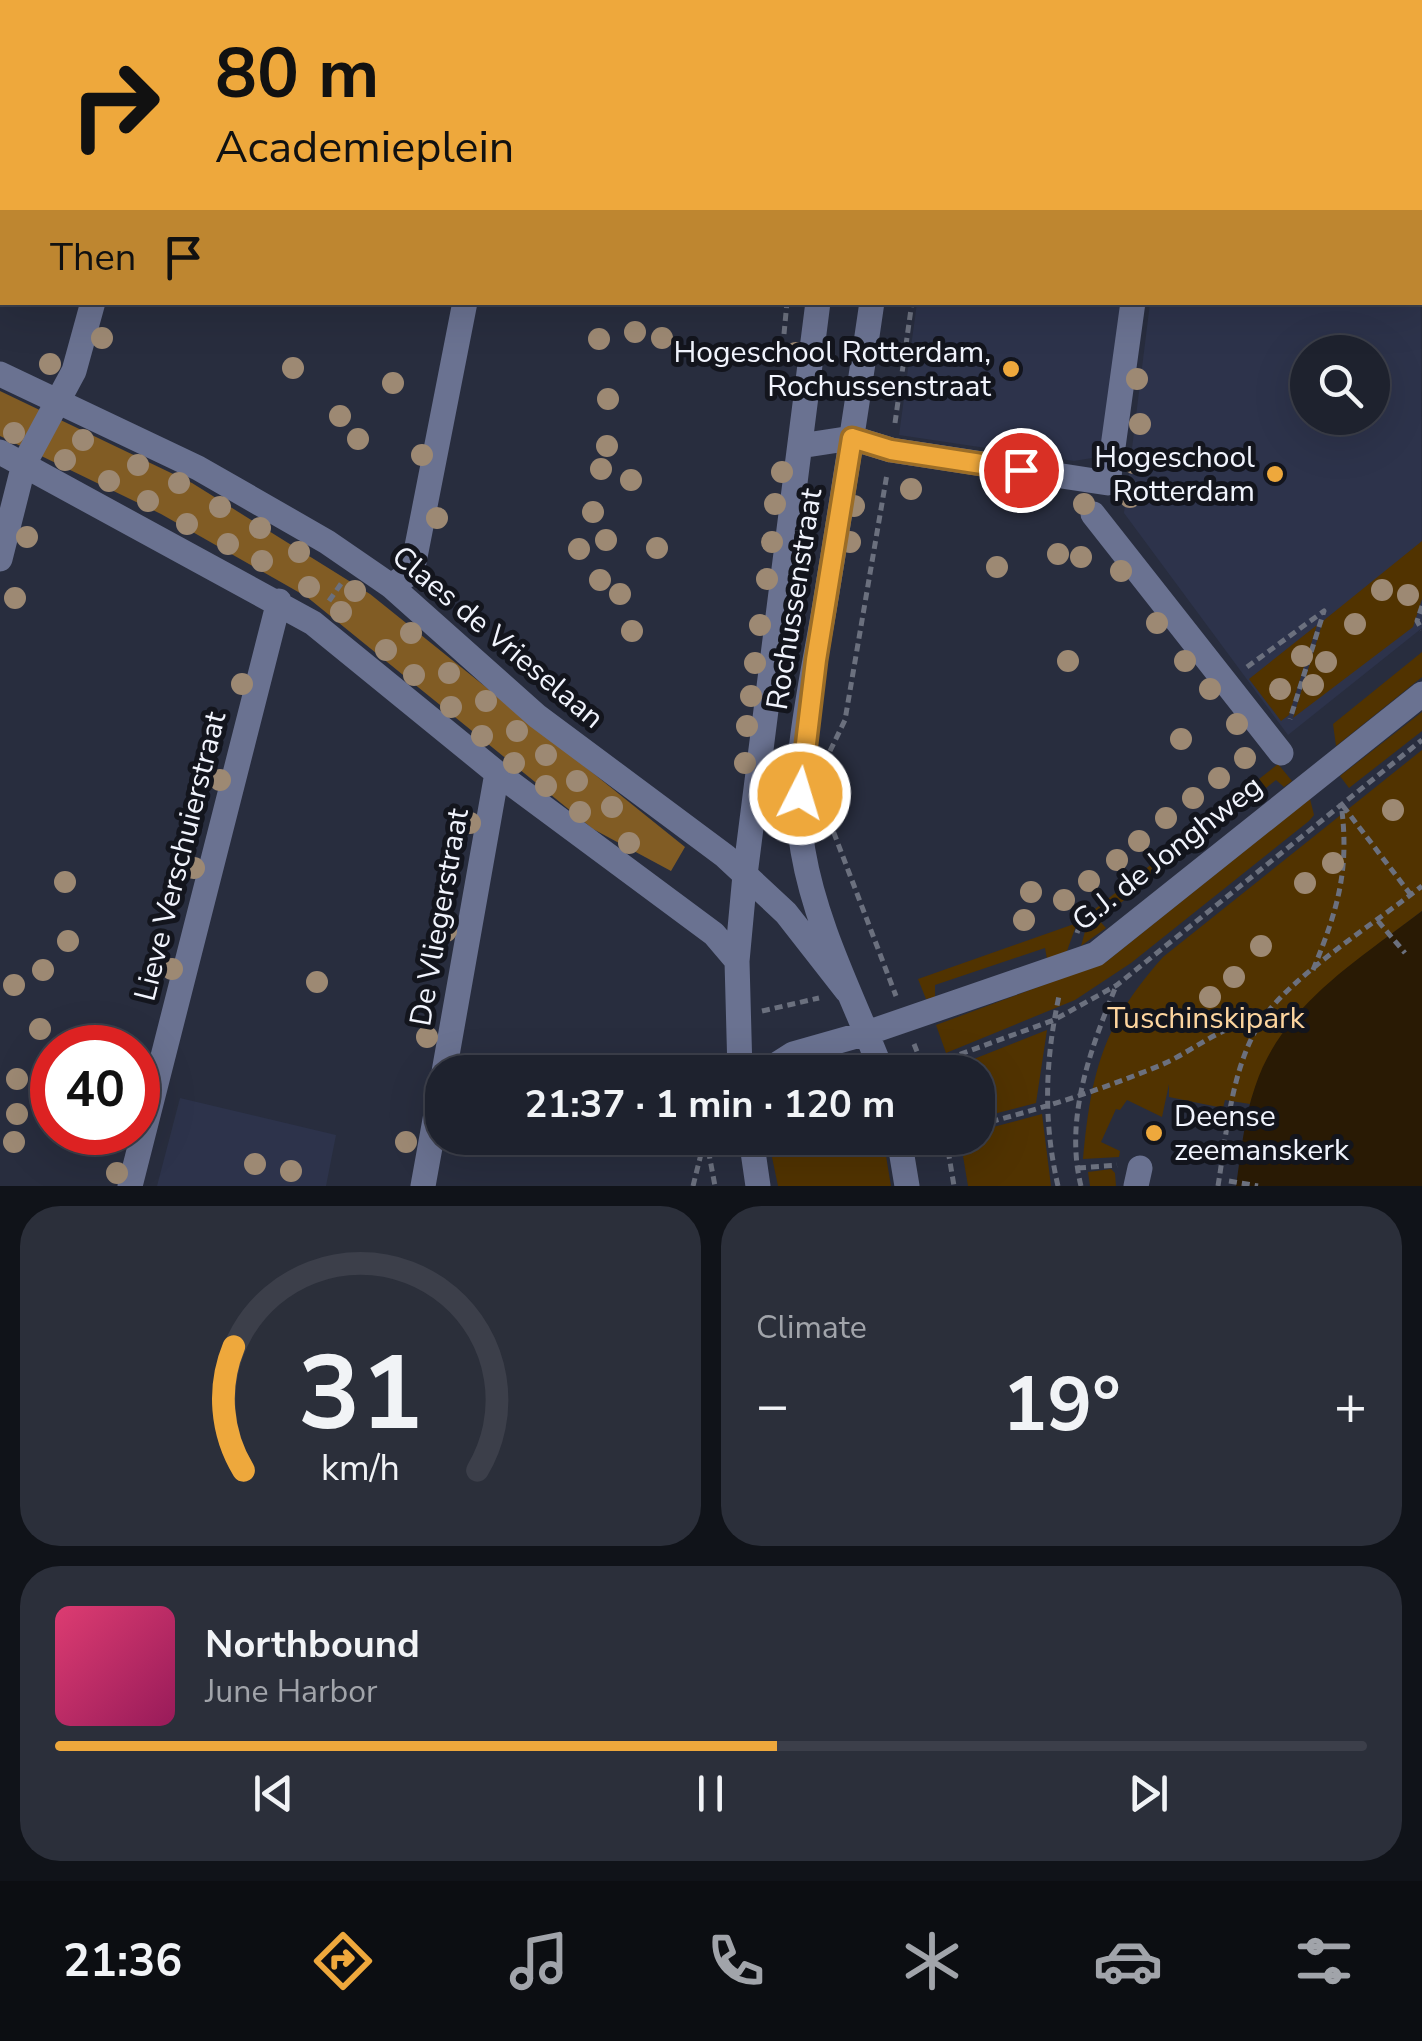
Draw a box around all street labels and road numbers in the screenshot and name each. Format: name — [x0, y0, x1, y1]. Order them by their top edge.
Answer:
street label: Rochussenstraat — [757, 485, 832, 713]
street label: Claes de Vrieselaan — [383, 537, 612, 738]
street label: Lieve Verschuierstraat — [125, 707, 236, 1005]
street label: G.J. de Jonghweg — [1064, 766, 1271, 941]
street label: De Vliegerstraat — [400, 805, 479, 1029]

